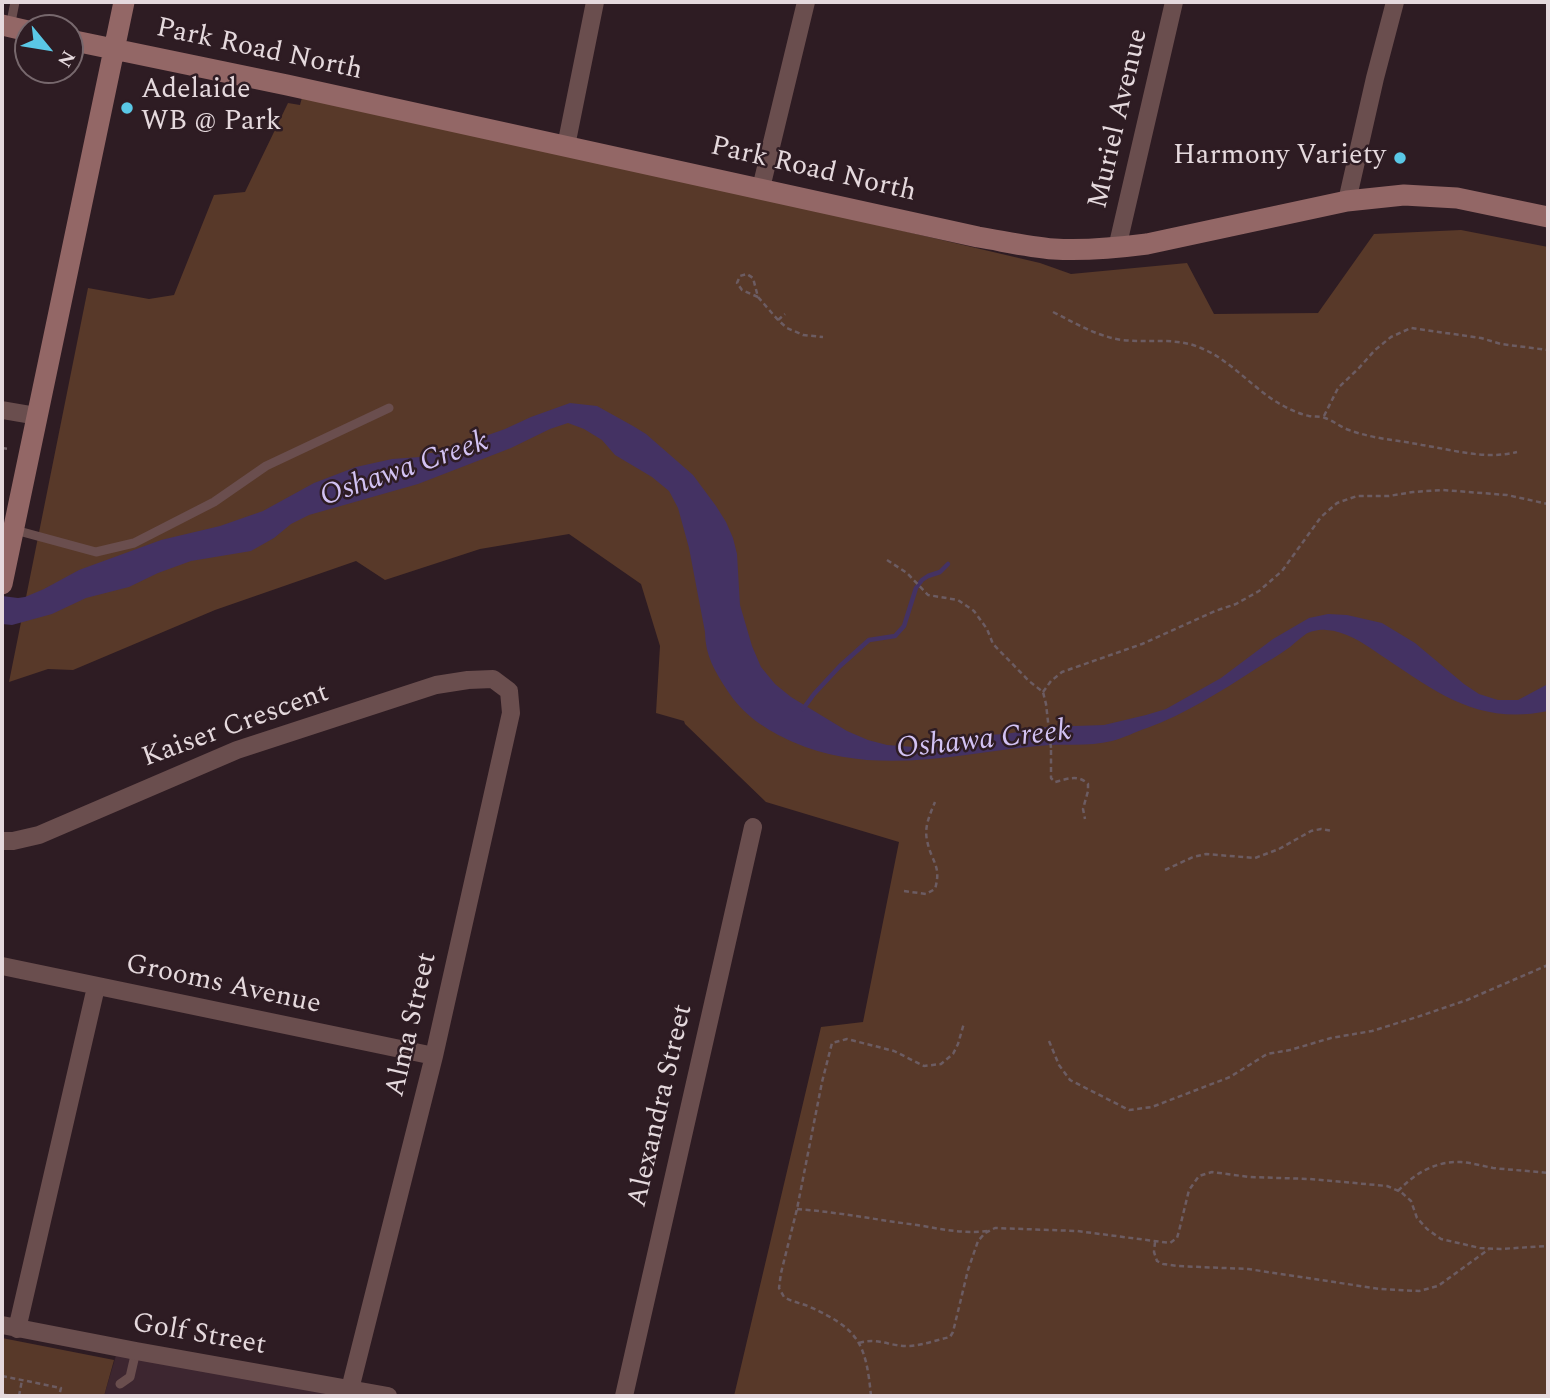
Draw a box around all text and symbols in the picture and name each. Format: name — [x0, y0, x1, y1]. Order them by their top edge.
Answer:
street label: Park Road North — [153, 13, 365, 89]
north arrow — [14, 14, 84, 84]
street label: Muriel Avenue — [1083, 26, 1157, 212]
text: N — [49, 45, 82, 73]
place label: Adelaide WB @ Park — [141, 75, 281, 141]
marker: Adelaide WB @ Park — [119, 100, 135, 116]
street label: Park Road North — [707, 131, 919, 211]
place label: Harmony Variety — [1173, 141, 1386, 175]
marker: Harmony Variety — [1392, 150, 1408, 166]
water label: Oshawa Creek — [316, 425, 494, 517]
street label: Kaiser Crescent — [138, 678, 334, 776]
water label: Oshawa Creek — [895, 715, 1073, 769]
street label: Grooms Avenue — [122, 949, 324, 1023]
street label: Alma Street — [380, 950, 446, 1100]
street label: Alexandra Street — [622, 1001, 702, 1211]
street label: Golf Street — [130, 1308, 268, 1364]

